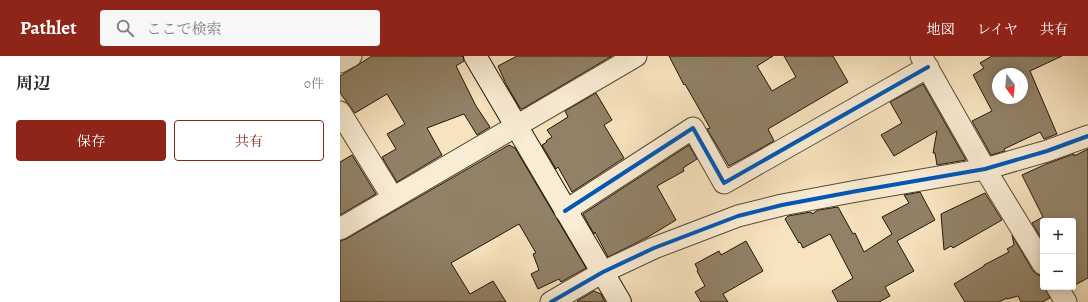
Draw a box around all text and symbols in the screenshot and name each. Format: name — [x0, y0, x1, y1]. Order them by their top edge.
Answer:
search box — [100, 10, 380, 46]
text: Pathlet — [20, 15, 76, 41]
icon: search — [114, 17, 136, 39]
text: ここで検索 — [146, 19, 221, 39]
text: 地図 — [927, 20, 955, 39]
text: レイヤ — [977, 20, 1018, 39]
text: 共有 — [1040, 20, 1068, 39]
north arrow — [992, 68, 1028, 104]
text: 周辺 — [16, 72, 50, 95]
text: 0件 — [304, 75, 324, 92]
button: 保存 — [16, 120, 166, 161]
button: 共有 — [174, 120, 324, 161]
map controls — [1040, 218, 1076, 290]
button: + — [1040, 218, 1076, 254]
button: − — [1040, 254, 1076, 290]

